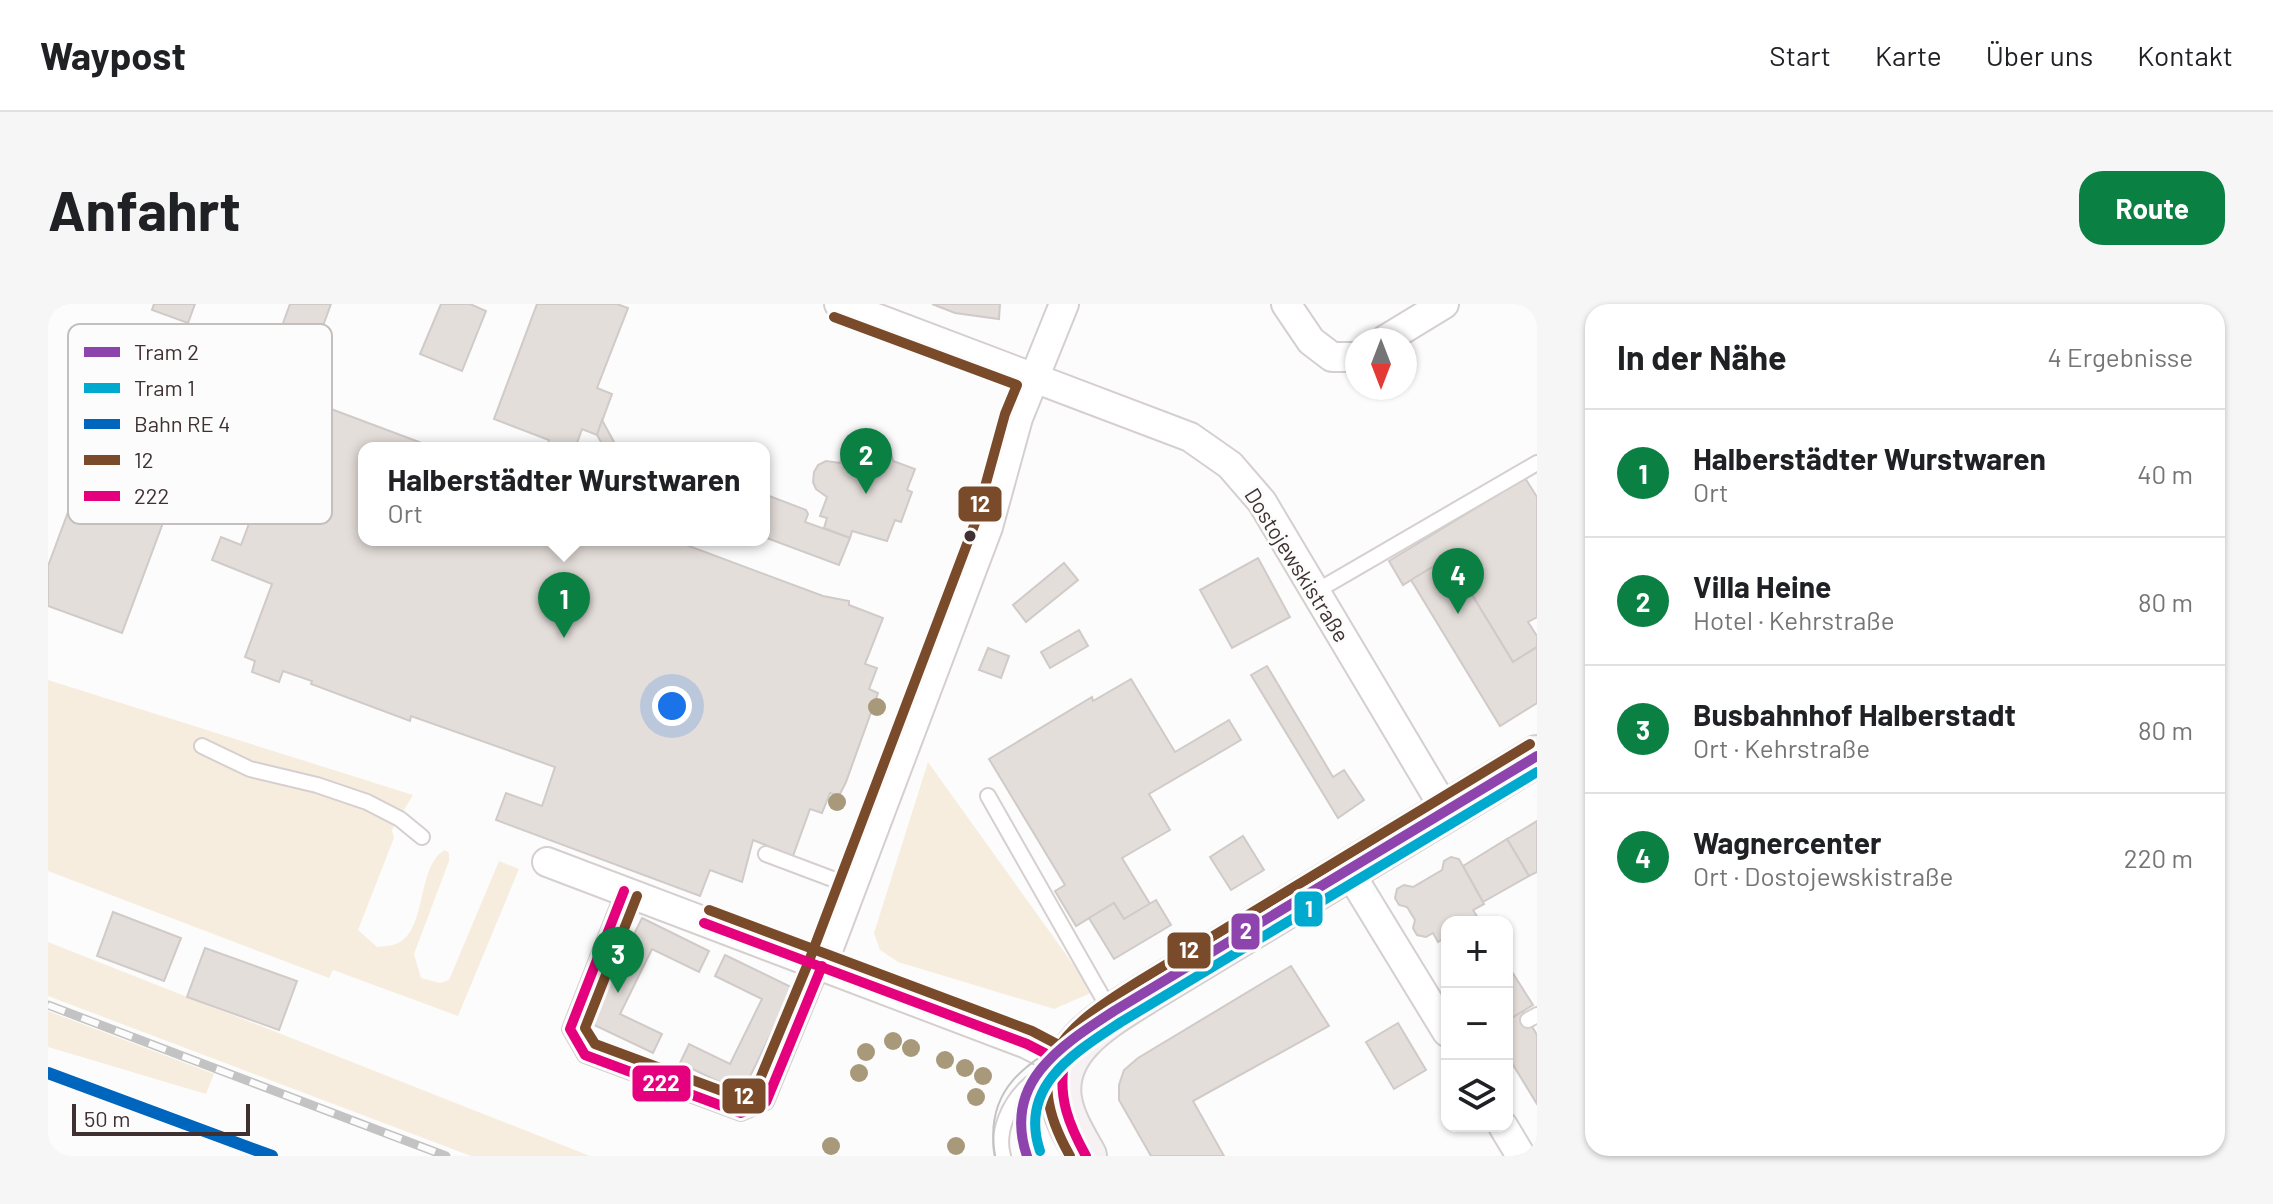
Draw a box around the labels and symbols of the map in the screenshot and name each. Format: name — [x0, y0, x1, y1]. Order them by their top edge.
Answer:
legend — [68, 324, 332, 524]
north arrow — [1345, 328, 1417, 400]
text: Tram 2 — [134, 338, 199, 364]
text: Tram 1 — [134, 374, 195, 400]
text: Bahn RE 4 — [134, 410, 230, 436]
pin: 2 — [840, 428, 892, 494]
text: 12 — [134, 446, 154, 472]
text: 222 — [134, 482, 169, 508]
street label: Dostojewskistraße — [1240, 483, 1356, 646]
line badge: 12 — [957, 485, 1003, 523]
text: 12 — [970, 490, 990, 516]
unlabelled marker — [962, 528, 978, 544]
pin: 4 — [1432, 548, 1484, 614]
pin: 1 — [538, 572, 590, 638]
your location — [652, 686, 692, 726]
line badge: 1 — [1293, 890, 1324, 928]
text: 1 — [1305, 895, 1313, 921]
line badge: 2 — [1230, 912, 1261, 951]
text: 2 — [1240, 917, 1252, 943]
pin: 3 — [592, 927, 644, 993]
line badge: 12 — [1166, 931, 1212, 970]
text: 12 — [1179, 936, 1199, 962]
line badge: 222 — [631, 1064, 692, 1103]
text: 222 — [643, 1069, 679, 1095]
line badge: 12 — [721, 1077, 767, 1115]
text: 12 — [734, 1082, 754, 1108]
scale bar — [72, 1100, 250, 1136]

